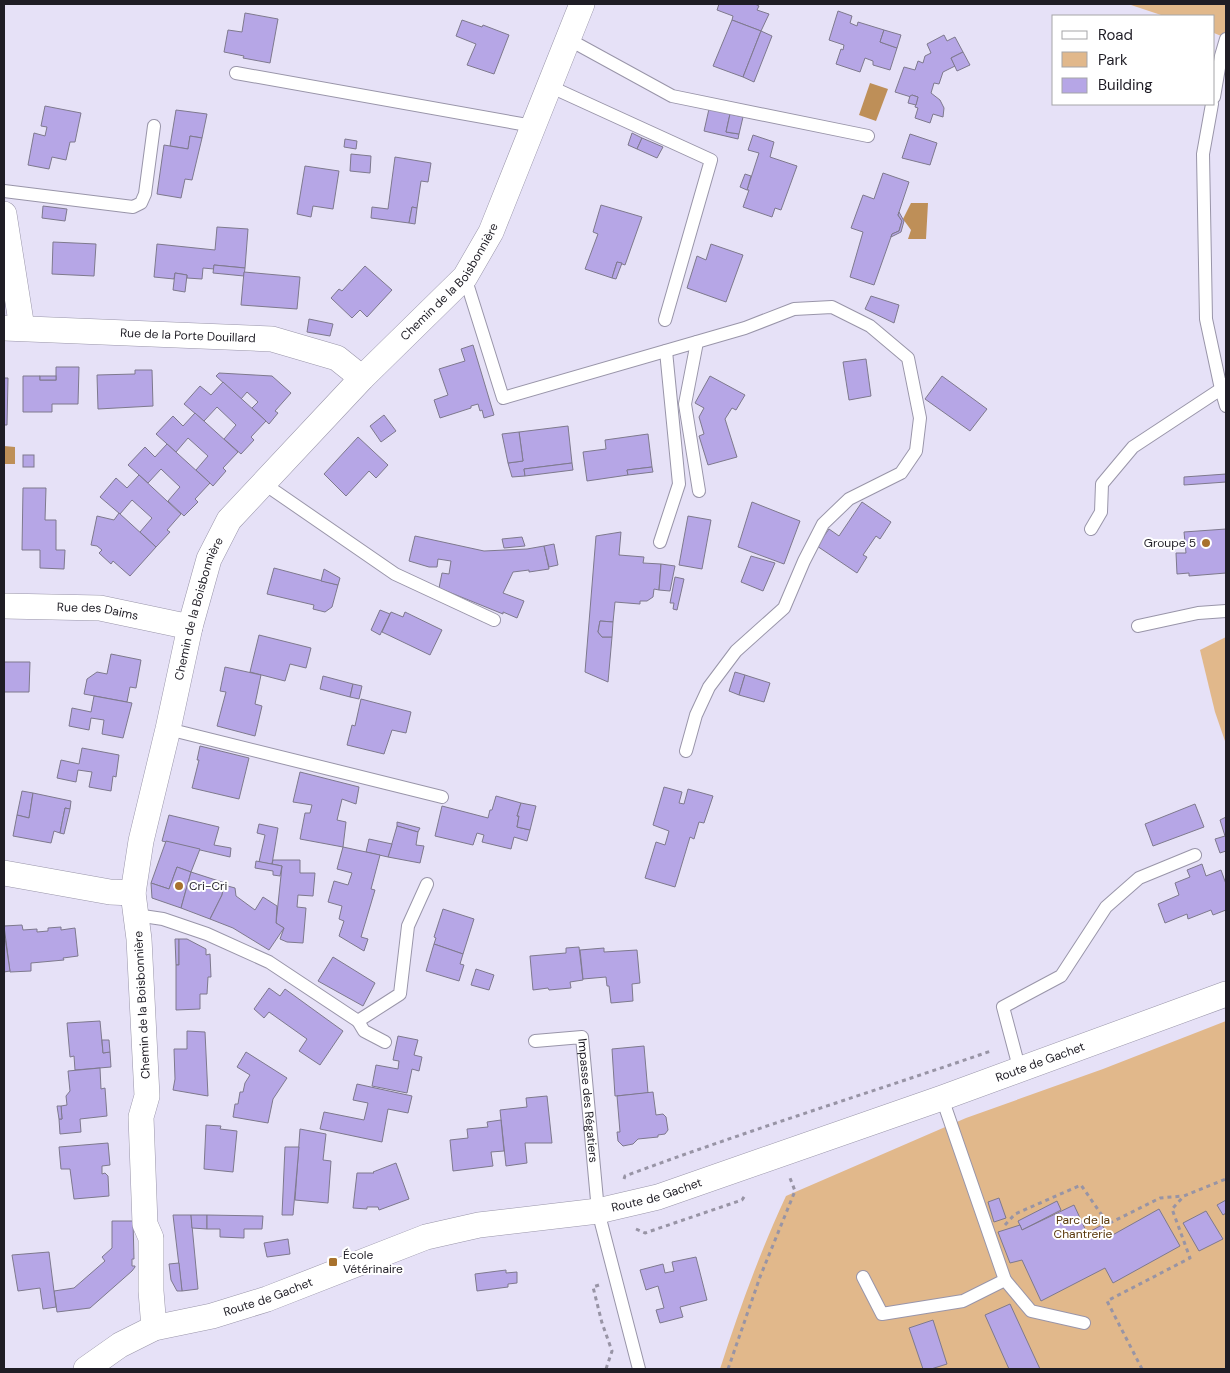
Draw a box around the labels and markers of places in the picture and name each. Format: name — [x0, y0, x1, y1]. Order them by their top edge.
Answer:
place label: Groupe 5 — [1144, 535, 1196, 551]
marker: Groupe 5 — [1200, 537, 1212, 549]
place label: Cri-Cri — [189, 878, 227, 894]
marker: Cri-Cri — [173, 880, 185, 892]
place label: École Vétérinaire — [343, 1247, 403, 1277]
marker: École Vétérinaire — [327, 1256, 339, 1268]

